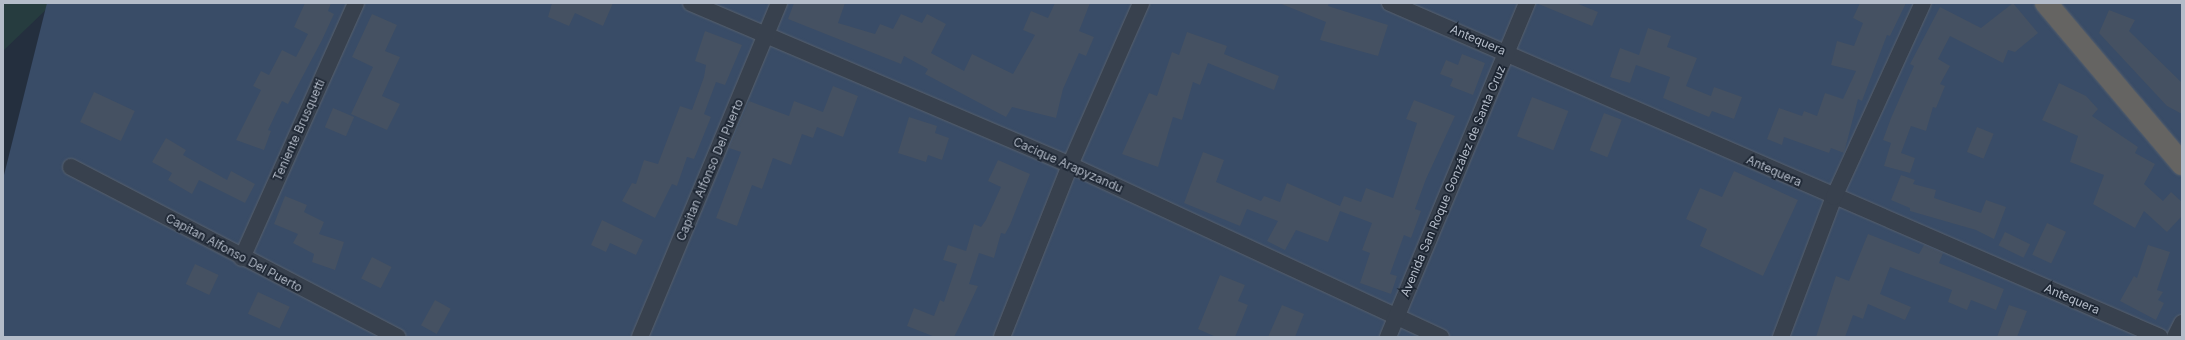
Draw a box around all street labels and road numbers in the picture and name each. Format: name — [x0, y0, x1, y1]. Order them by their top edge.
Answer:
street label: Antequera — [1448, 22, 1508, 58]
street label: Avenida San Roque González de Santa Cruz — [1398, 63, 1508, 299]
street label: Teniente Brusquetti — [270, 77, 328, 183]
street label: Capitan Alfonso Del Puerto — [674, 97, 746, 243]
street label: Cacique Arapyzandu — [1011, 134, 1125, 196]
street label: Antequera — [1744, 152, 1804, 190]
street label: Capitan Alfonso Del Puerto — [163, 211, 305, 295]
street label: Antequera — [2042, 281, 2102, 317]

